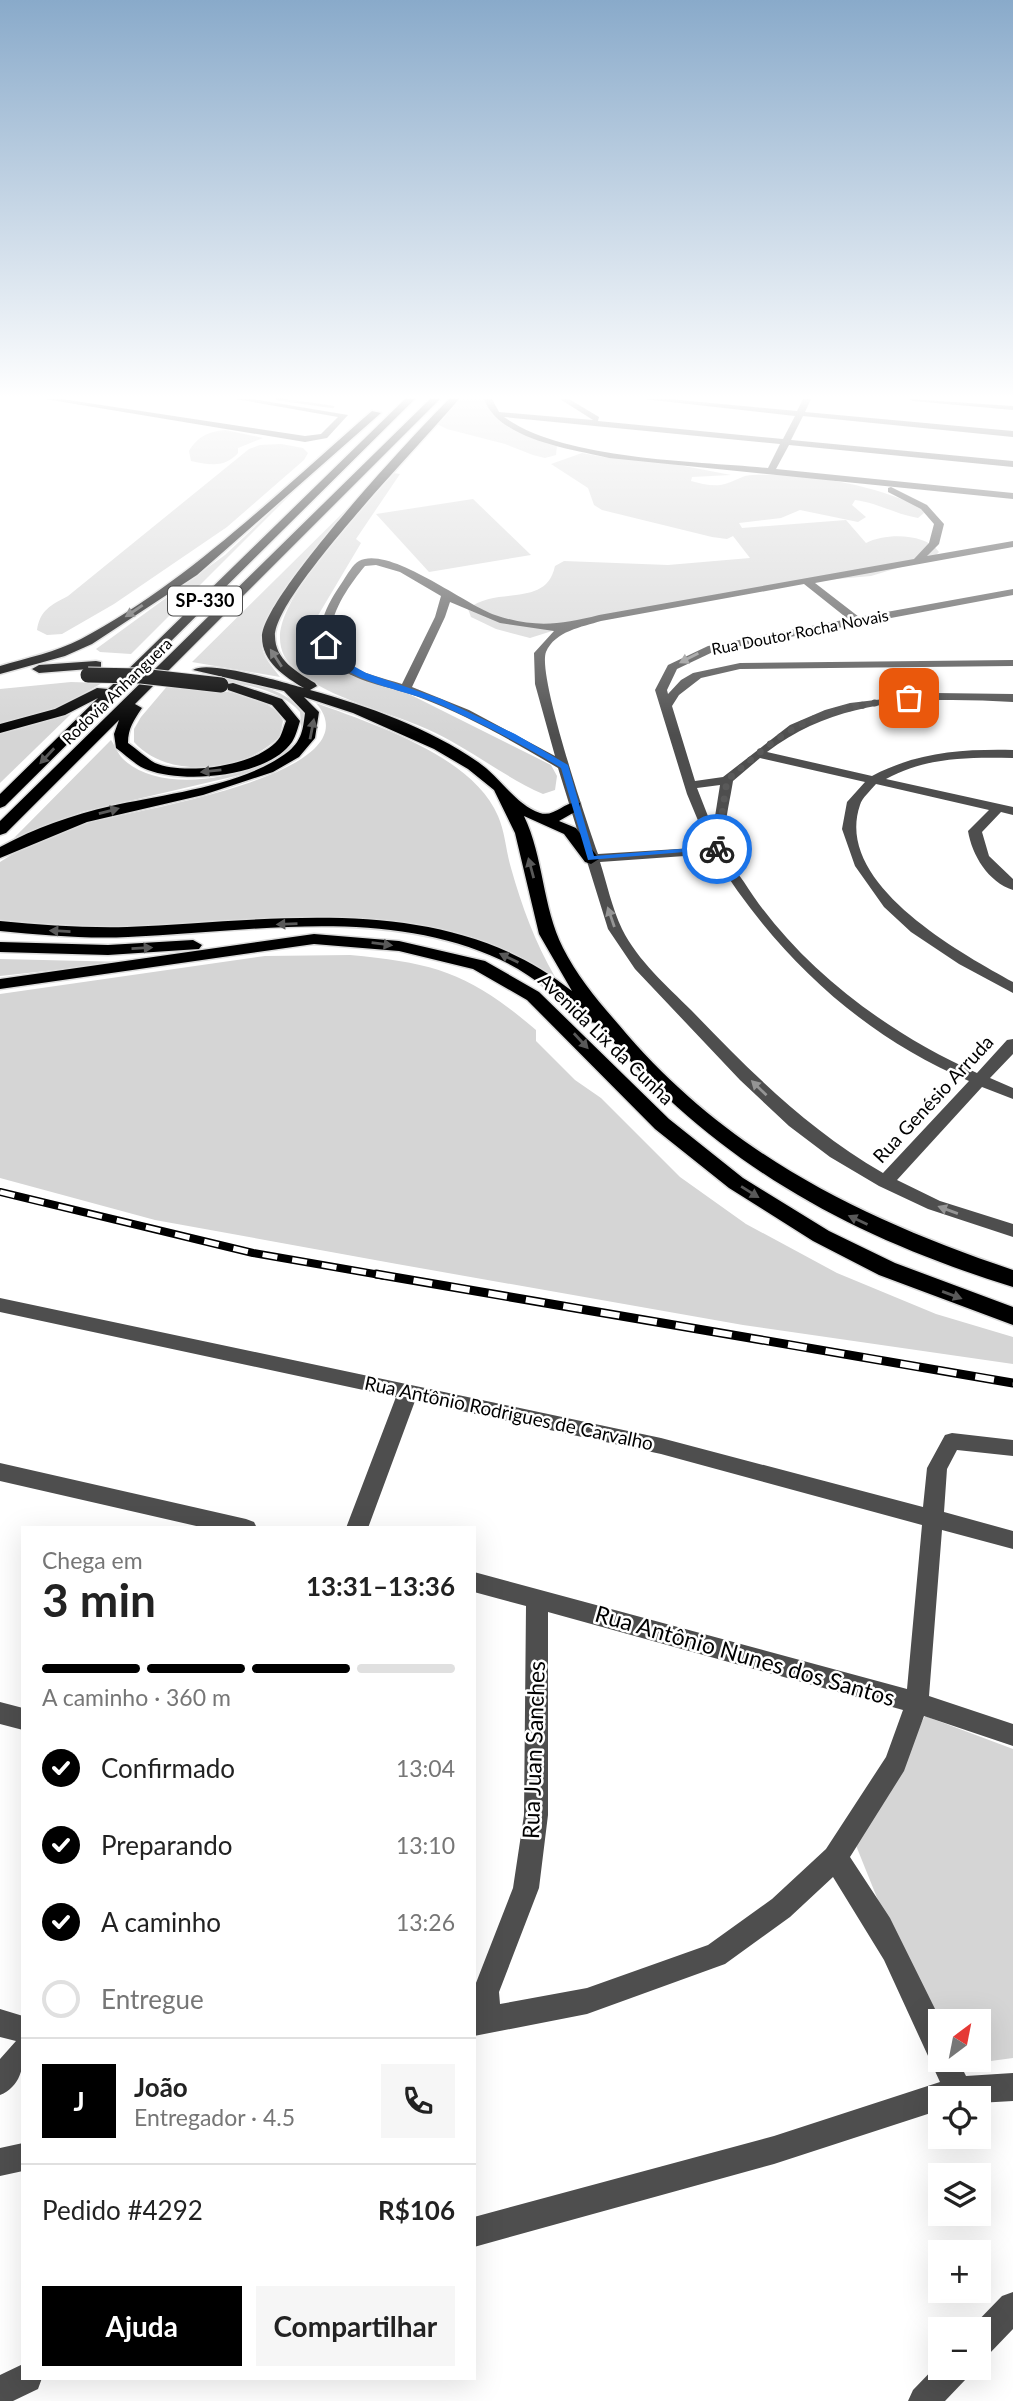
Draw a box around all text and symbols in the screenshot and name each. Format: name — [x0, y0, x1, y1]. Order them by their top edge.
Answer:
road number: SP-330 — [168, 586, 242, 616]
one-way arrow — [124, 604, 144, 617]
street label: Rua Doutor Rocha Novais — [710, 605, 890, 658]
pin — [296, 615, 356, 675]
icon: home — [307, 626, 345, 664]
street label: Rodovia Anhanguera — [58, 633, 175, 748]
one-way arrow — [270, 648, 283, 668]
one-way arrow — [679, 652, 699, 663]
pin — [879, 668, 939, 728]
icon: bag — [890, 679, 928, 717]
one-way arrow — [306, 718, 317, 740]
one-way arrow — [39, 747, 55, 764]
one-way arrow — [199, 766, 221, 777]
one-way arrow — [98, 805, 120, 816]
courier — [682, 814, 752, 884]
icon: bike — [698, 830, 736, 868]
one-way arrow — [525, 857, 536, 879]
one-way arrow — [605, 906, 616, 927]
one-way arrow — [276, 918, 298, 929]
one-way arrow — [49, 925, 71, 936]
one-way arrow — [371, 938, 393, 949]
one-way arrow — [131, 942, 153, 953]
one-way arrow — [499, 952, 519, 964]
street label: Avenida Lix da Cunha — [534, 968, 679, 1109]
street label: Rua Genésio Arruda — [868, 1030, 998, 1167]
one-way arrow — [572, 1032, 588, 1049]
one-way arrow — [751, 1080, 768, 1096]
one-way arrow — [740, 1186, 759, 1199]
one-way arrow — [938, 1204, 959, 1215]
one-way arrow — [848, 1214, 868, 1226]
one-way arrow — [941, 1290, 962, 1301]
street label: Rua Antônio Rodrigues de Carvalho — [363, 1371, 656, 1454]
text: Chega em — [42, 1546, 143, 1574]
text: 13:31–13:36 — [306, 1570, 455, 1602]
text: 3 min — [42, 1572, 156, 1627]
street label: Rua Antônio Nunes dos Santos — [592, 1599, 898, 1711]
street label: Rua Juan Sanches — [516, 1660, 550, 1840]
text: A caminho · 360 m — [42, 1683, 231, 1711]
icon: check — [42, 1749, 80, 1787]
text: Confirmado — [101, 1752, 235, 1784]
text: 13:04 — [396, 1754, 455, 1782]
icon: check — [42, 1826, 80, 1864]
text: Preparando — [101, 1829, 233, 1861]
text: 13:10 — [396, 1831, 455, 1859]
icon: check — [42, 1903, 80, 1941]
text: A caminho — [101, 1906, 221, 1938]
text: 13:26 — [396, 1908, 455, 1936]
text: Entregue — [101, 1983, 204, 2015]
north arrow — [928, 2009, 990, 2072]
map controls — [928, 2009, 991, 2380]
button: phone — [381, 2064, 455, 2138]
text: João — [134, 2071, 188, 2103]
text: J — [73, 2085, 85, 2117]
button: locate — [928, 2086, 991, 2149]
text: Entregador · 4.5 — [134, 2103, 295, 2131]
button: layers — [928, 2163, 991, 2226]
text: Pedido #4292 — [42, 2194, 203, 2226]
text: R$106 — [378, 2194, 455, 2226]
button: + — [928, 2240, 991, 2303]
button: Ajuda — [42, 2286, 242, 2366]
button: Compartilhar — [256, 2286, 455, 2366]
button: − — [928, 2317, 991, 2380]

